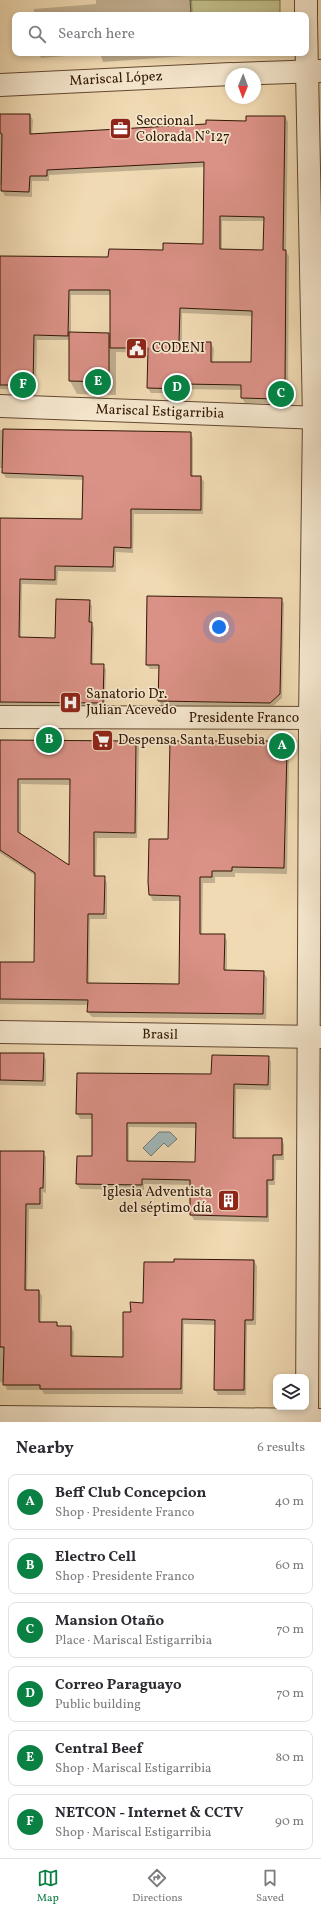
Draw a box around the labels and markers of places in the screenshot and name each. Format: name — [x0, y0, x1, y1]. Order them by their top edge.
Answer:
place label: Seccional Colorada N°127 — [136, 112, 230, 147]
office icon: Seccional Colorada N°127 — [108, 116, 134, 142]
public building icon: CODENI — [123, 335, 149, 361]
place label: CODENI — [152, 339, 205, 358]
pin: E — [85, 367, 111, 397]
pin: F — [10, 370, 36, 400]
pin: D — [164, 373, 190, 403]
pin: C — [268, 379, 294, 409]
place label: Sanatorio Dr. Julian Acevedo — [86, 685, 177, 720]
hospital icon: Sanatorio Dr. Julian Acevedo — [58, 689, 84, 715]
pin: B — [36, 725, 62, 755]
supermarket icon: Despensa Santa Eusebia — [90, 727, 116, 753]
place label: Despensa Santa Eusebia — [118, 731, 265, 750]
pin: A — [269, 731, 295, 761]
place label: Iglesia Adventista del séptimo día — [102, 1183, 212, 1218]
building icon: Iglesia Adventista del séptimo día — [215, 1187, 241, 1213]

